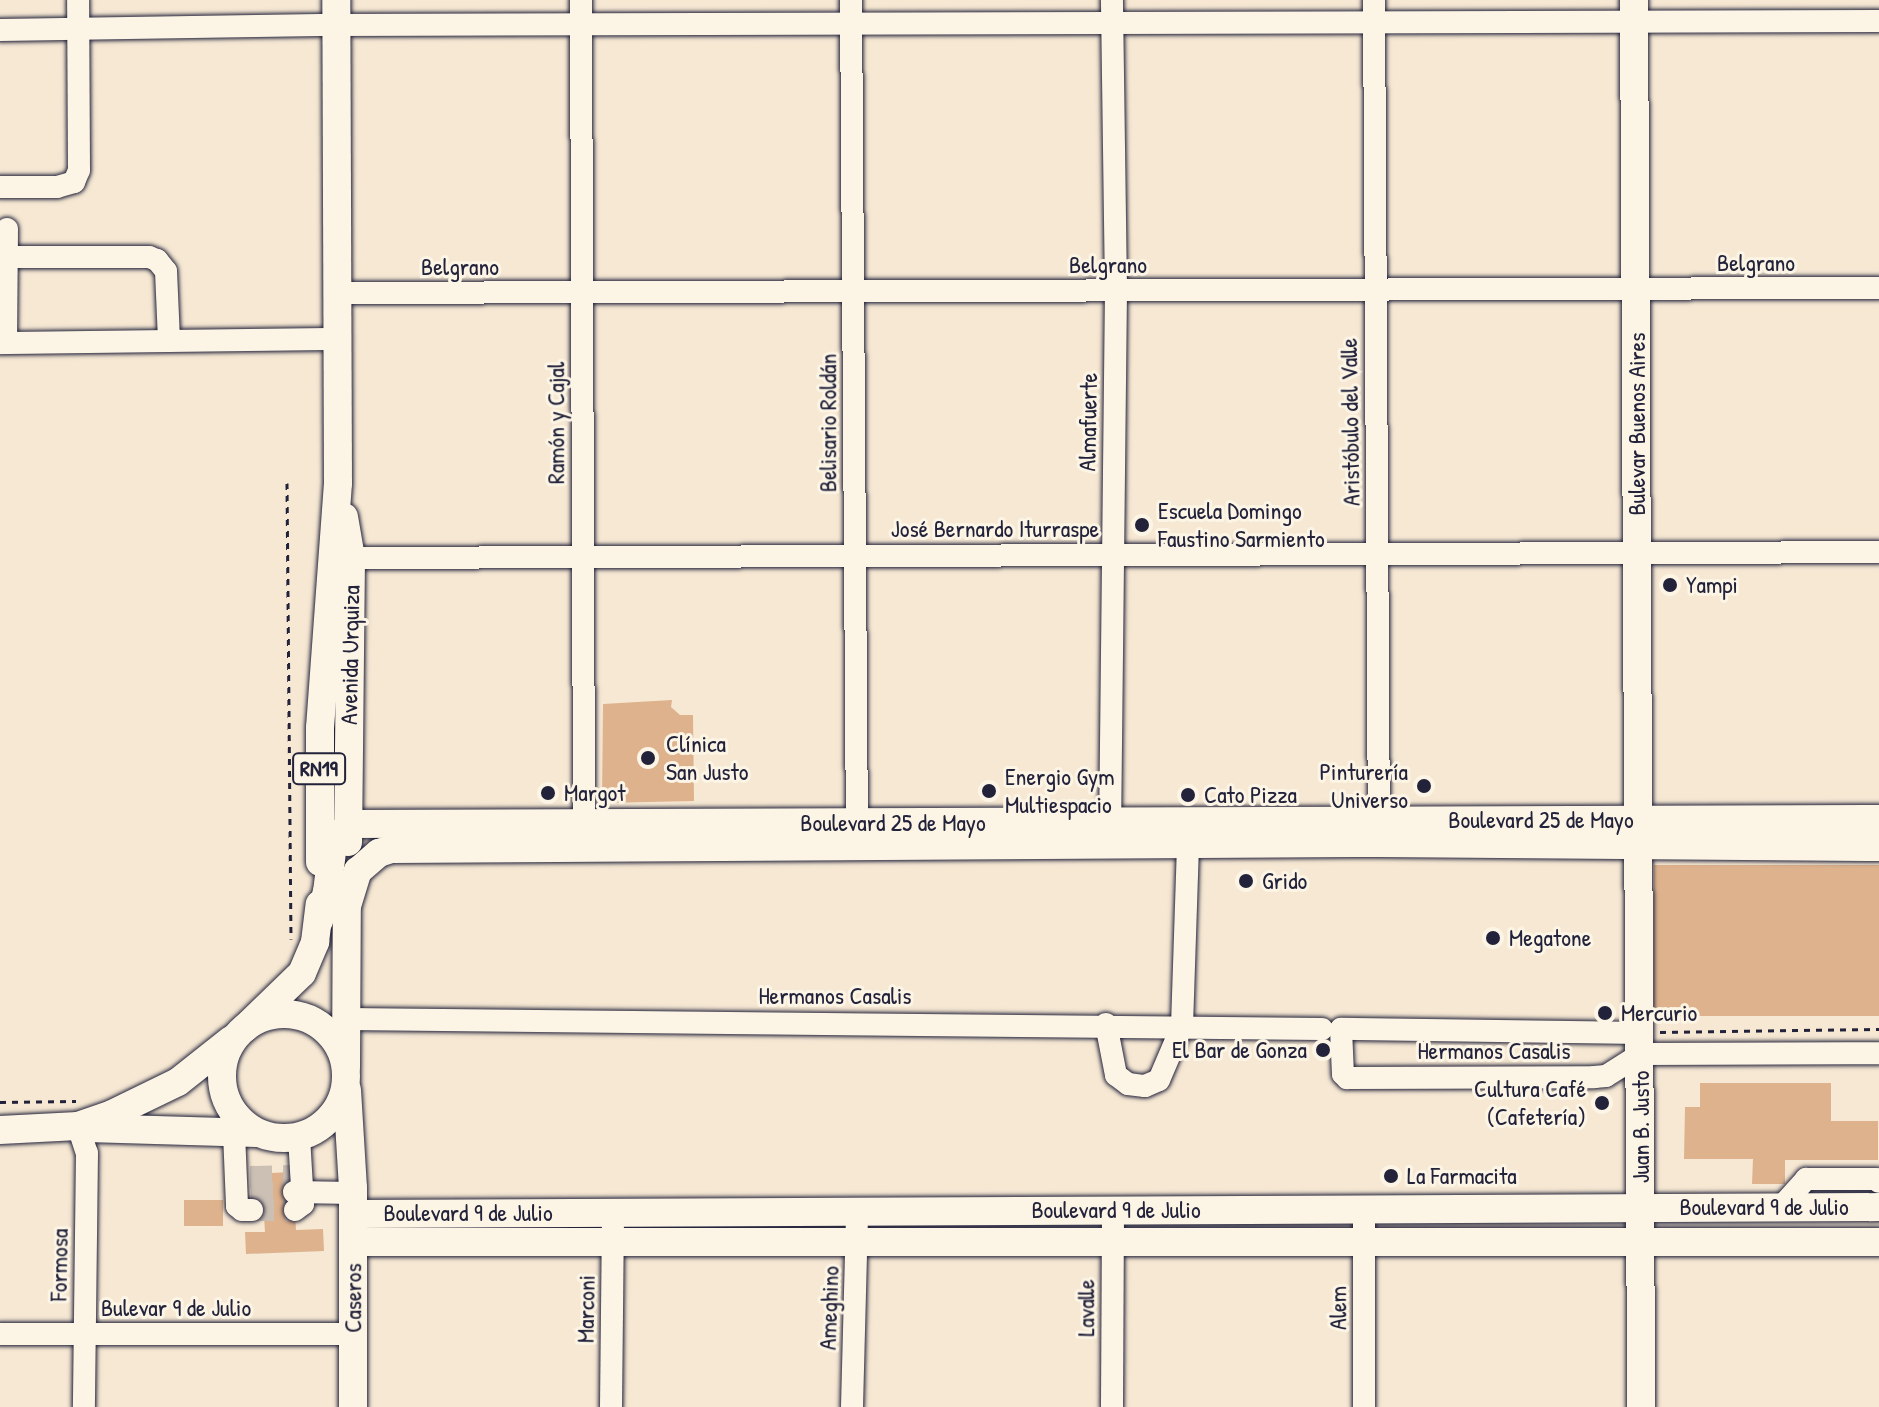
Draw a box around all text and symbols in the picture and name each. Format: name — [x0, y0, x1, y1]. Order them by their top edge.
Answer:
street label: Belgrano — [1717, 249, 1795, 277]
street label: Belgrano — [1069, 251, 1147, 279]
street label: Belgrano — [421, 253, 499, 281]
street label: Bulevar Buenos Aires — [1623, 332, 1651, 516]
street label: Aristóbulo del Valle — [1334, 338, 1366, 506]
street label: Belisario Roldán — [814, 354, 842, 492]
street label: Ramón y Cajal — [542, 362, 570, 484]
street label: Almafuerte — [1073, 372, 1103, 472]
place label: Escuela Domingo Faustino Sarmiento — [1158, 497, 1325, 553]
street label: José Bernardo Iturraspe — [891, 515, 1099, 543]
marker: Escuela Domingo Faustino Sarmiento — [1133, 516, 1151, 534]
place label: Yampi — [1686, 571, 1738, 599]
marker: Yampi — [1661, 576, 1679, 594]
street label: Avenida Urquiza — [334, 585, 366, 725]
place label: Clínica San Justo — [666, 730, 748, 786]
marker: Clínica San Justo — [637, 747, 659, 769]
road number: RN19 — [291, 751, 347, 787]
place label: Pinturería Universo — [1320, 758, 1408, 814]
place label: Energio Gym Multiespacio — [1005, 763, 1114, 819]
marker: Pinturería Universo — [1415, 777, 1433, 795]
place label: Margot — [564, 779, 626, 807]
place label: Cato Pizza — [1204, 781, 1297, 809]
marker: Energio Gym Multiespacio — [980, 782, 998, 800]
marker: Margot — [539, 784, 557, 802]
marker: Cato Pizza — [1179, 786, 1197, 804]
street label: Boulevard 25 de Mayo — [1448, 806, 1634, 834]
street label: Boulevard 25 de Mayo — [800, 809, 986, 837]
place label: Grido — [1262, 867, 1307, 895]
marker: Grido — [1237, 872, 1255, 890]
place label: Megatone — [1509, 924, 1591, 952]
marker: Megatone — [1484, 929, 1502, 947]
street label: Hermanos Casalis — [758, 982, 912, 1010]
place label: Mercurio — [1621, 999, 1697, 1027]
marker: Mercurio — [1596, 1004, 1614, 1022]
place label: El Bar de Gonza — [1172, 1036, 1307, 1064]
street label: Hermanos Casalis — [1417, 1037, 1571, 1065]
marker: El Bar de Gonza — [1314, 1041, 1332, 1059]
street label: Juan B. Justo — [1627, 1071, 1655, 1183]
place label: Cultura Café (Cafetería) — [1474, 1075, 1586, 1131]
marker: Cultura Café (Cafetería) — [1593, 1094, 1611, 1112]
place label: La Farmacita — [1407, 1162, 1517, 1190]
marker: La Farmacita — [1382, 1167, 1400, 1185]
street label: Boulevard 9 de Julio — [1679, 1193, 1849, 1221]
street label: Boulevard 9 de Julio — [1031, 1196, 1201, 1224]
street label: Boulevard 9 de Julio — [383, 1199, 553, 1227]
street label: Formosa — [44, 1228, 74, 1302]
street label: Caseros — [339, 1263, 367, 1333]
street label: Ameghino — [813, 1265, 845, 1351]
street label: Marconi — [571, 1275, 601, 1343]
street label: Lavalle — [1072, 1279, 1100, 1337]
street label: Alem — [1324, 1286, 1352, 1330]
street label: Bulevar 9 de Julio — [101, 1294, 251, 1322]

